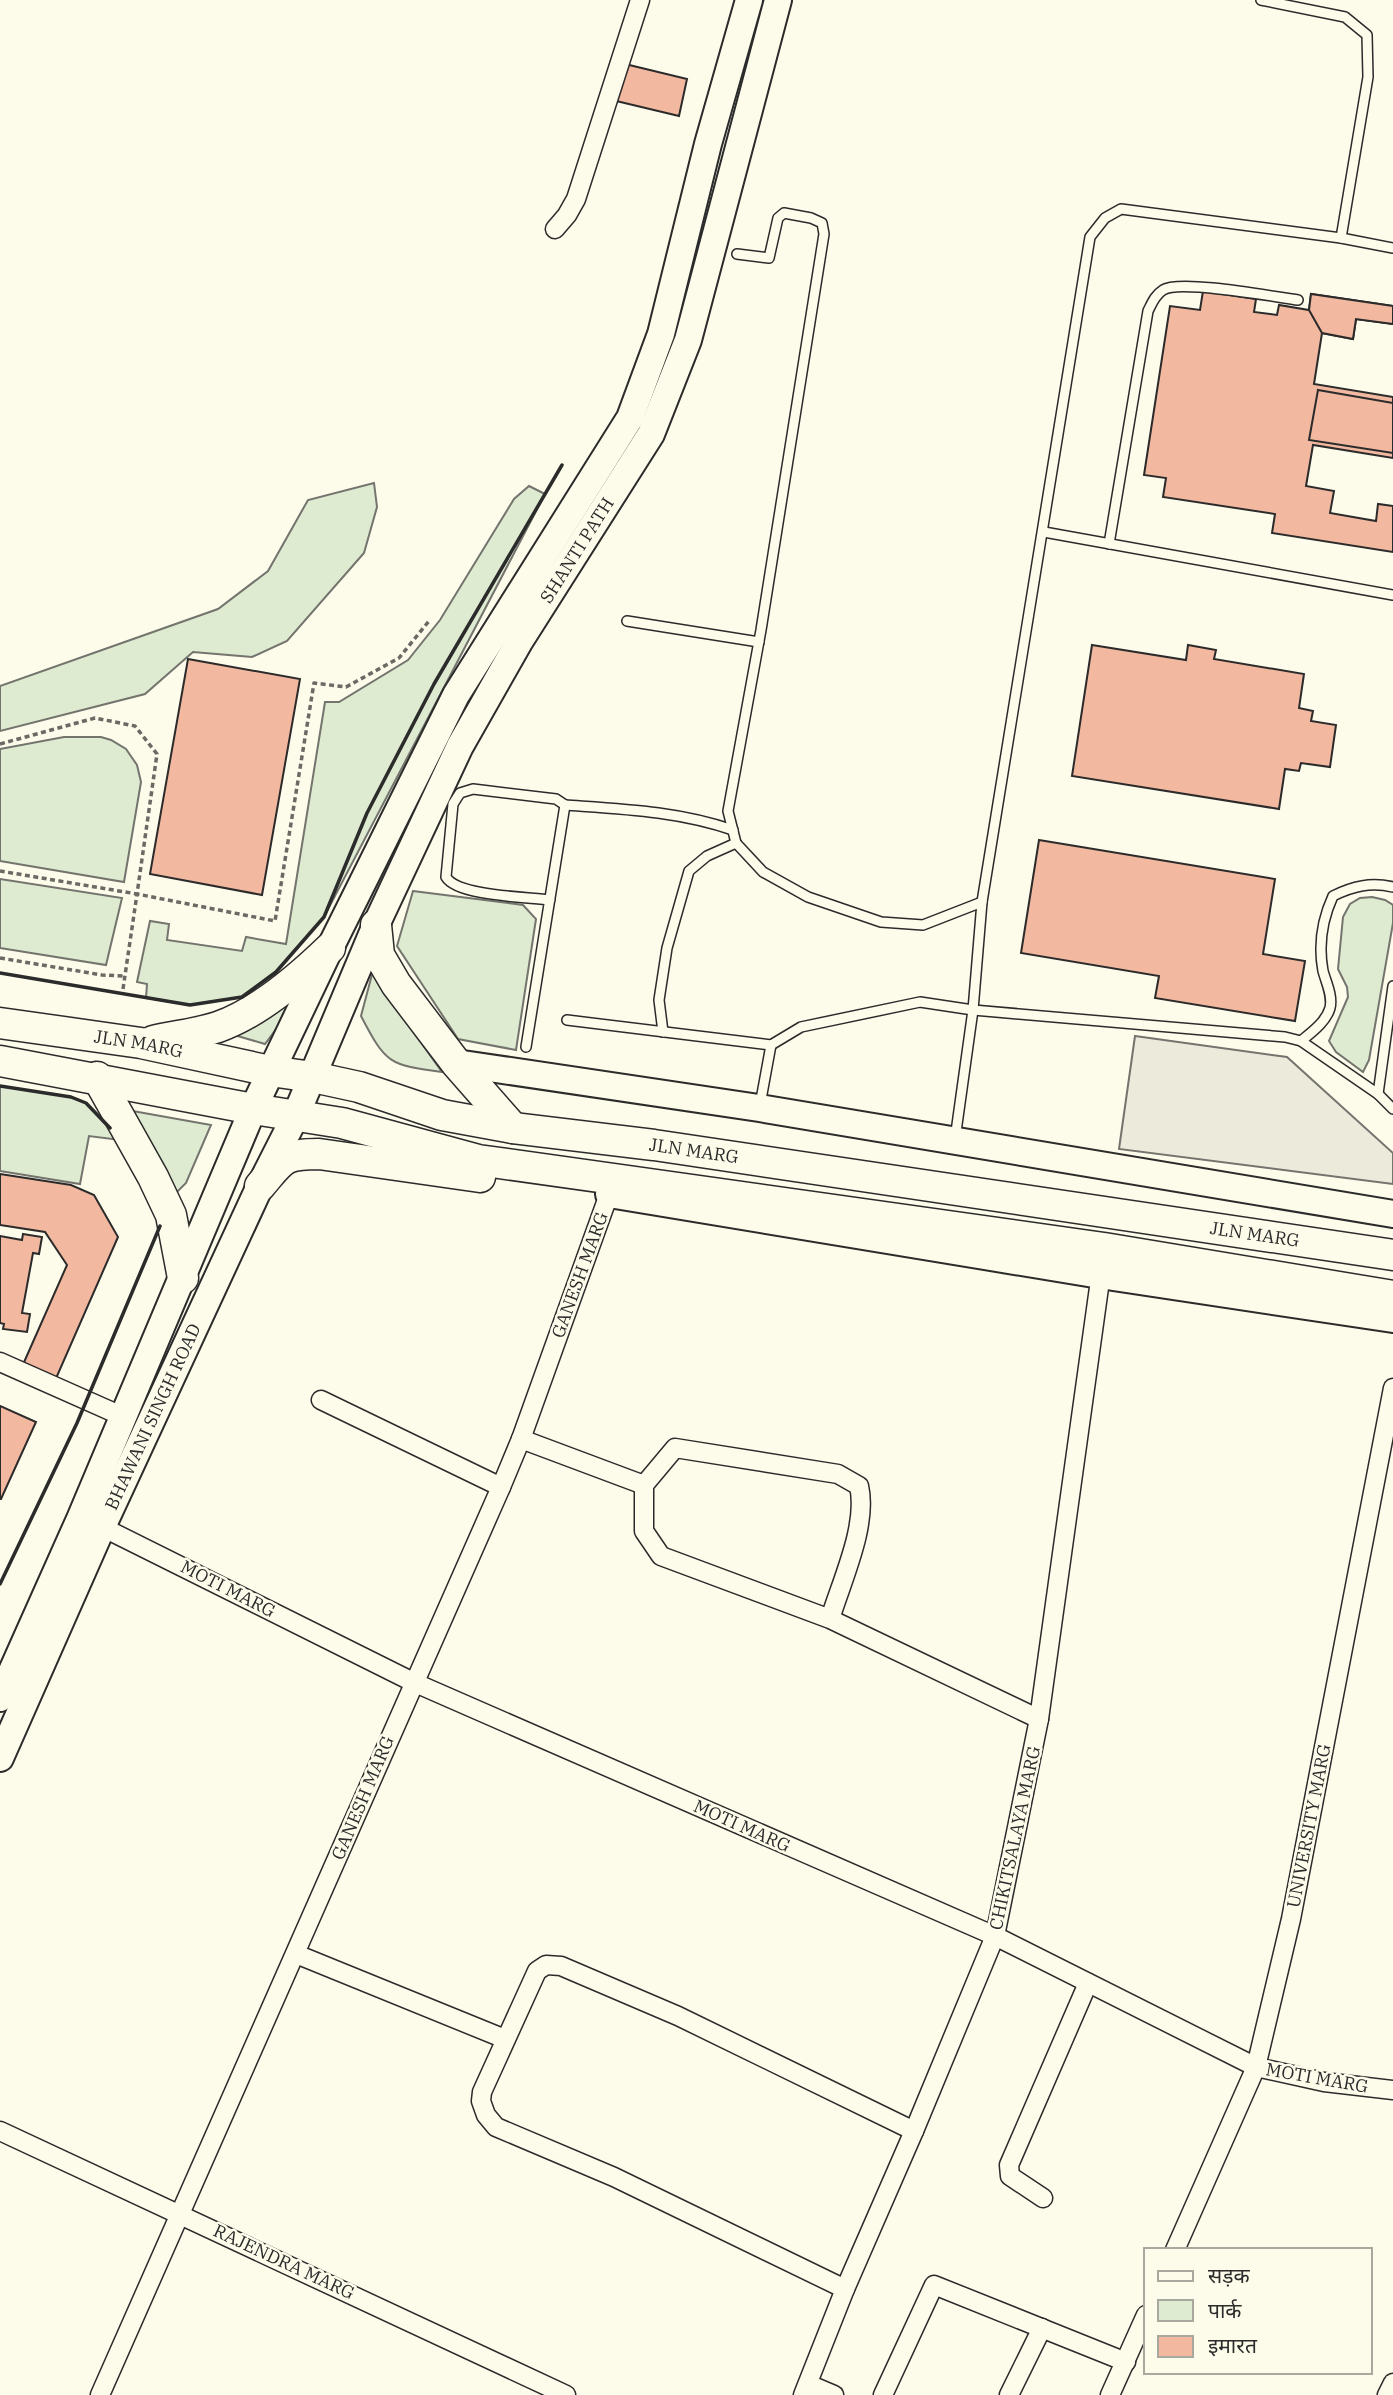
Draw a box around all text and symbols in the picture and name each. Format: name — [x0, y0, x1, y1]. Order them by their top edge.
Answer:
street label: SHANTI PATH — [535, 493, 619, 607]
street label: JLN MARG — [92, 1024, 185, 1063]
street label: JLN MARG — [648, 1133, 740, 1168]
street label: GANESH MARG — [546, 1209, 613, 1341]
street label: JLN MARG — [1208, 1216, 1301, 1252]
street label: BHAWANI SINGH ROAD — [99, 1320, 206, 1514]
street label: MOTI MARG — [177, 1555, 280, 1622]
street label: GANESH MARG — [326, 1732, 399, 1863]
street label: UNIVERSITY MARG — [1281, 1742, 1336, 1910]
street label: CHIKITSALAYA MARG — [984, 1744, 1045, 1932]
street label: MOTI MARG — [690, 1794, 794, 1857]
street label: MOTI MARG — [1264, 2057, 1370, 2098]
street label: RAJENDRA MARG — [210, 2219, 358, 2304]
legend — [1144, 2248, 1372, 2374]
text: सड़क — [1208, 2261, 1250, 2289]
text: पार्क — [1208, 2296, 1242, 2324]
text: इमारत — [1208, 2331, 1258, 2359]

